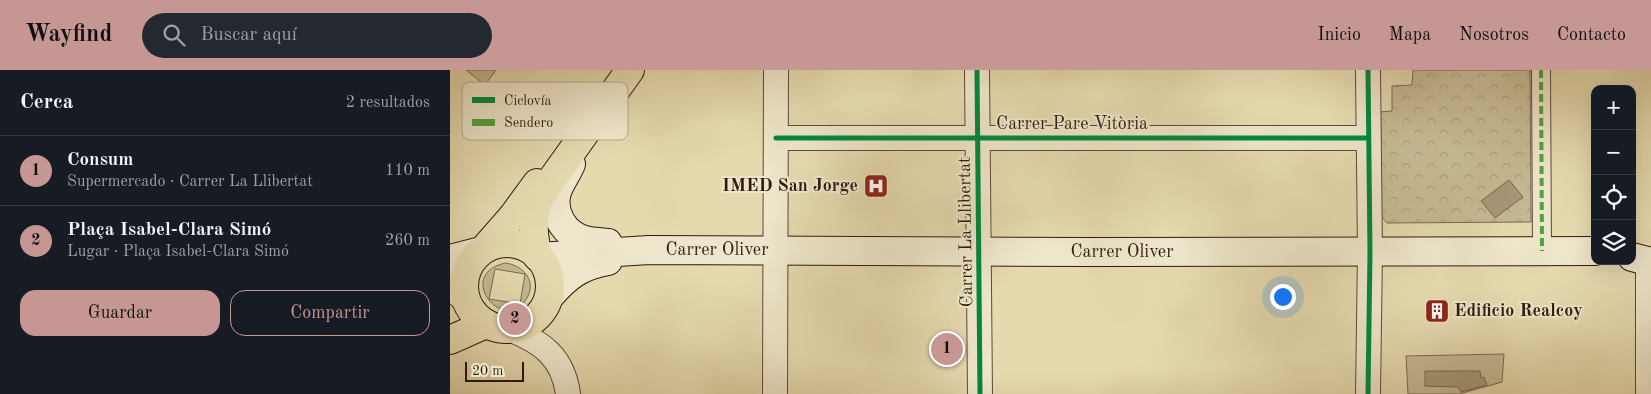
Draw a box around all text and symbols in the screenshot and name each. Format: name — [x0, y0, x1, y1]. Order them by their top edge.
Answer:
search box — [142, 13, 492, 58]
icon: search — [160, 21, 188, 49]
text: Wayfind — [25, 23, 112, 47]
text: Buscar aquí — [200, 26, 297, 45]
text: Inicio — [1318, 26, 1361, 44]
text: Mapa — [1389, 26, 1431, 44]
text: Nosotros — [1459, 26, 1529, 44]
text: Contacto — [1557, 26, 1626, 44]
legend — [462, 82, 628, 140]
map controls — [1591, 85, 1636, 265]
button: + — [1591, 85, 1636, 130]
text: Cerca — [20, 92, 73, 113]
text: Ciclovía — [504, 94, 552, 108]
text: 2 resultados — [346, 95, 430, 111]
street label: Carrer Pare Vitòria — [996, 115, 1148, 133]
text: Sendero — [504, 116, 553, 130]
button: − — [1591, 130, 1636, 175]
text: Consum — [67, 151, 134, 170]
street label: Carrer La Llibertat — [956, 157, 976, 307]
text: 1 — [31, 163, 41, 179]
text: 110 m — [385, 163, 430, 179]
hospital icon: IMED San Jorge — [863, 173, 889, 199]
text: Supermercado · Carrer La Llibertat — [67, 174, 313, 190]
button: locate — [1591, 175, 1636, 220]
place label: IMED San Jorge — [722, 177, 858, 195]
button: layers — [1591, 220, 1636, 265]
text: Plaça Isabel-Clara Simó — [67, 221, 271, 240]
text: 2 — [31, 233, 41, 249]
text: 260 m — [385, 233, 430, 249]
street label: Carrer Oliver — [665, 241, 769, 259]
street label: Carrer Oliver — [1070, 243, 1174, 261]
text: Lugar · Plaça Isabel-Clara Simó — [67, 244, 289, 260]
your location — [1270, 284, 1296, 310]
button: Guardar — [20, 290, 220, 336]
button: Compartir — [230, 290, 430, 336]
building icon: Edificio Realcoy — [1424, 298, 1450, 324]
pin: 2 — [499, 300, 531, 338]
place label: Edificio Realcoy — [1454, 302, 1583, 320]
pin: 1 — [931, 330, 963, 368]
scale bar — [465, 359, 524, 382]
text: 20 m — [472, 364, 503, 378]

